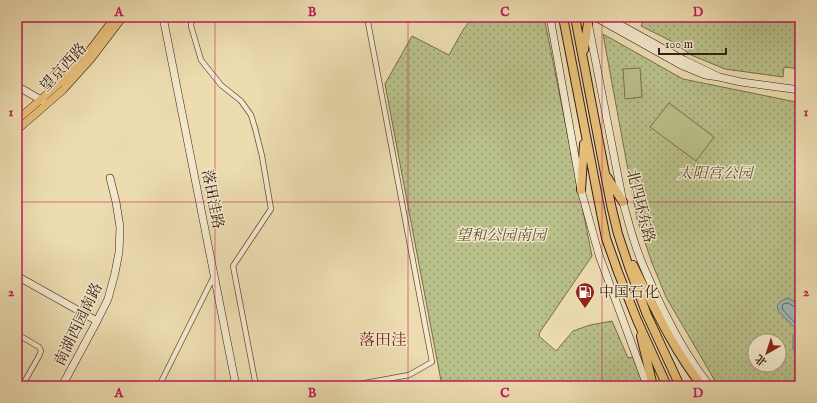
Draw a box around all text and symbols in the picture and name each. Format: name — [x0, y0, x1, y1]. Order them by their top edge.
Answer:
text: A — [114, 4, 125, 21]
text: B — [308, 4, 317, 21]
text: C — [500, 4, 510, 21]
text: D — [693, 4, 704, 21]
scale bar — [659, 30, 726, 56]
text: 100 m — [665, 37, 693, 52]
street label: 望京西路 — [36, 39, 91, 96]
text: 1 — [9, 104, 14, 121]
text: 1 — [804, 104, 809, 121]
park label: 太阳宫公园 — [677, 164, 754, 183]
street label: 北四环东路 — [622, 167, 659, 245]
street label: 落田洼路 — [197, 168, 228, 230]
park label: 望和公园南园 — [456, 226, 548, 245]
street label: 南湖西园南路 — [50, 280, 107, 369]
fuel station icon: 中国石化 — [574, 281, 596, 309]
place label: 中国石化 — [599, 283, 659, 302]
text: 2 — [8, 284, 14, 301]
text: 2 — [803, 284, 809, 301]
district label: 落田洼 — [359, 331, 407, 351]
north arrow — [747, 333, 787, 373]
text: 北 — [753, 351, 770, 369]
text: A — [114, 385, 125, 402]
text: B — [308, 385, 317, 402]
text: C — [500, 385, 510, 402]
text: D — [693, 385, 704, 402]

